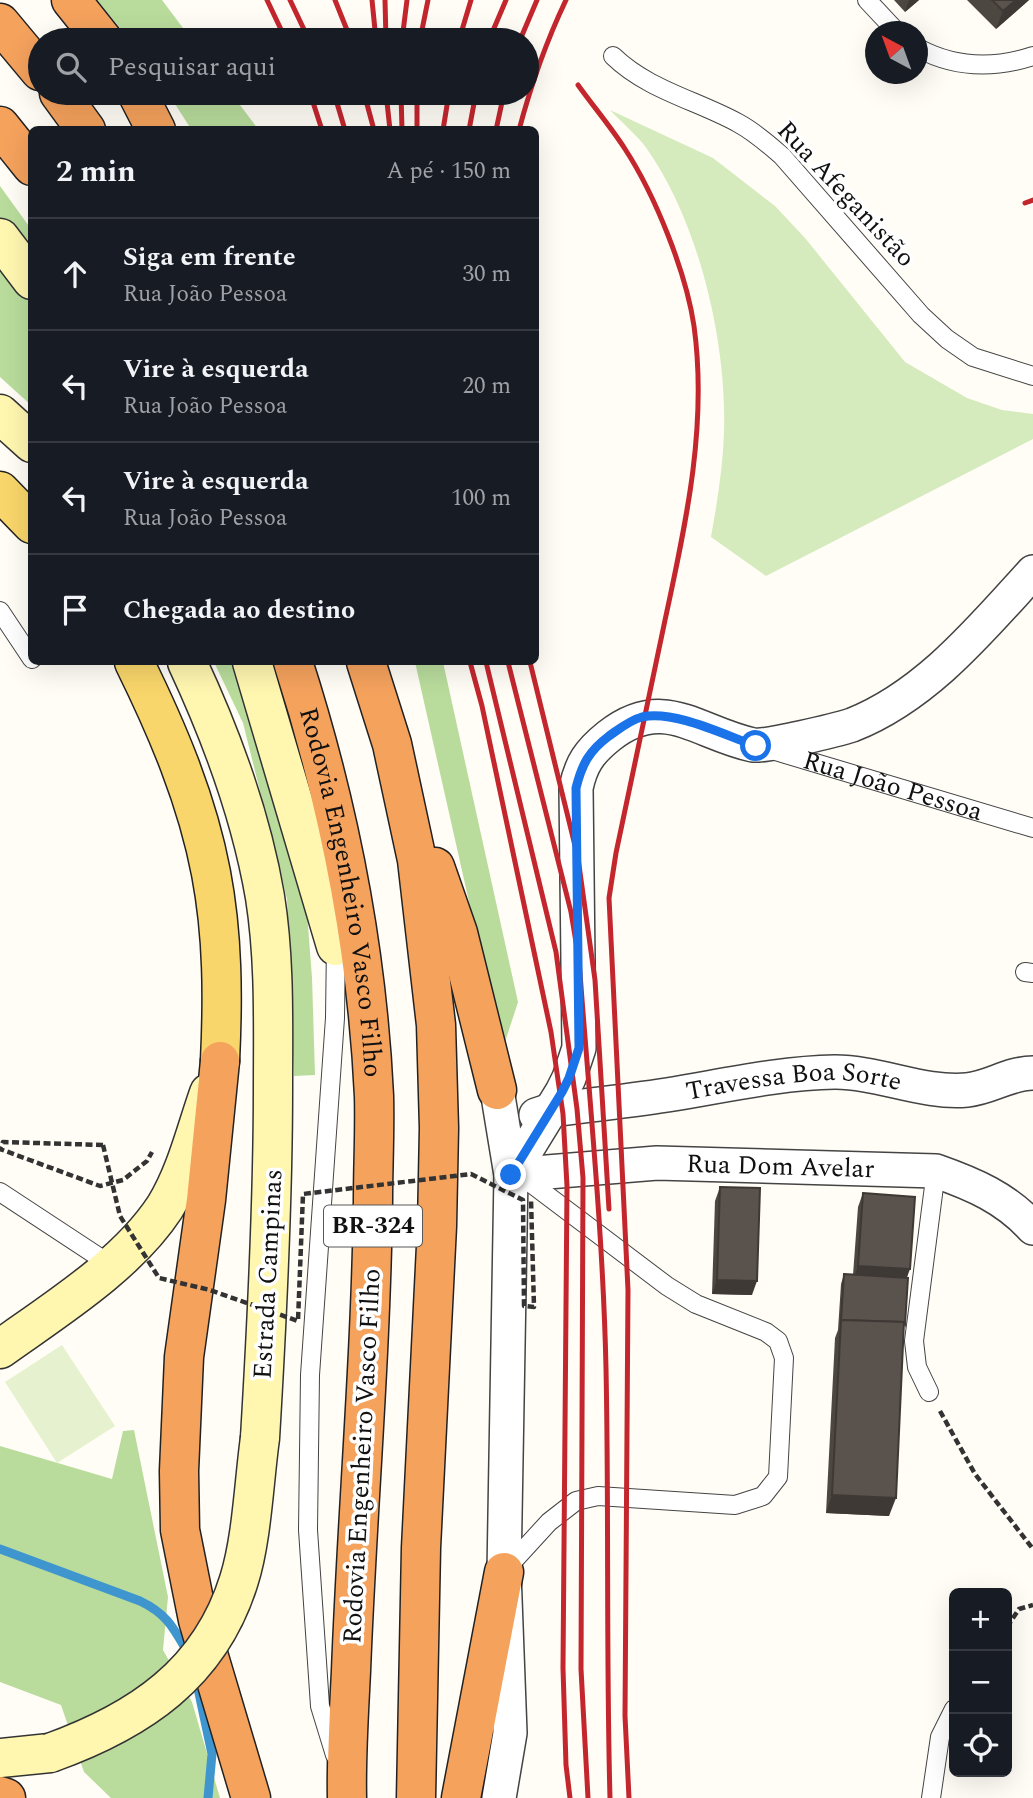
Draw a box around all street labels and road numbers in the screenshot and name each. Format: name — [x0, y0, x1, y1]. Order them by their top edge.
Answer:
street label: Rua Afeganistão — [767, 112, 925, 276]
street label: Rodovia Engenheiro Vasco Filho — [288, 702, 393, 1078]
street label: Rua João Pessoa — [798, 740, 988, 832]
street label: Travessa Boa Sorte — [683, 1052, 906, 1112]
street label: Rua Dom Avelar — [686, 1144, 875, 1189]
street label: Estrada Campinas — [243, 1168, 293, 1380]
road number: BR-324 — [324, 1206, 422, 1246]
street label: Rodovia Engenheiro Vasco Filho — [332, 1267, 392, 1645]

